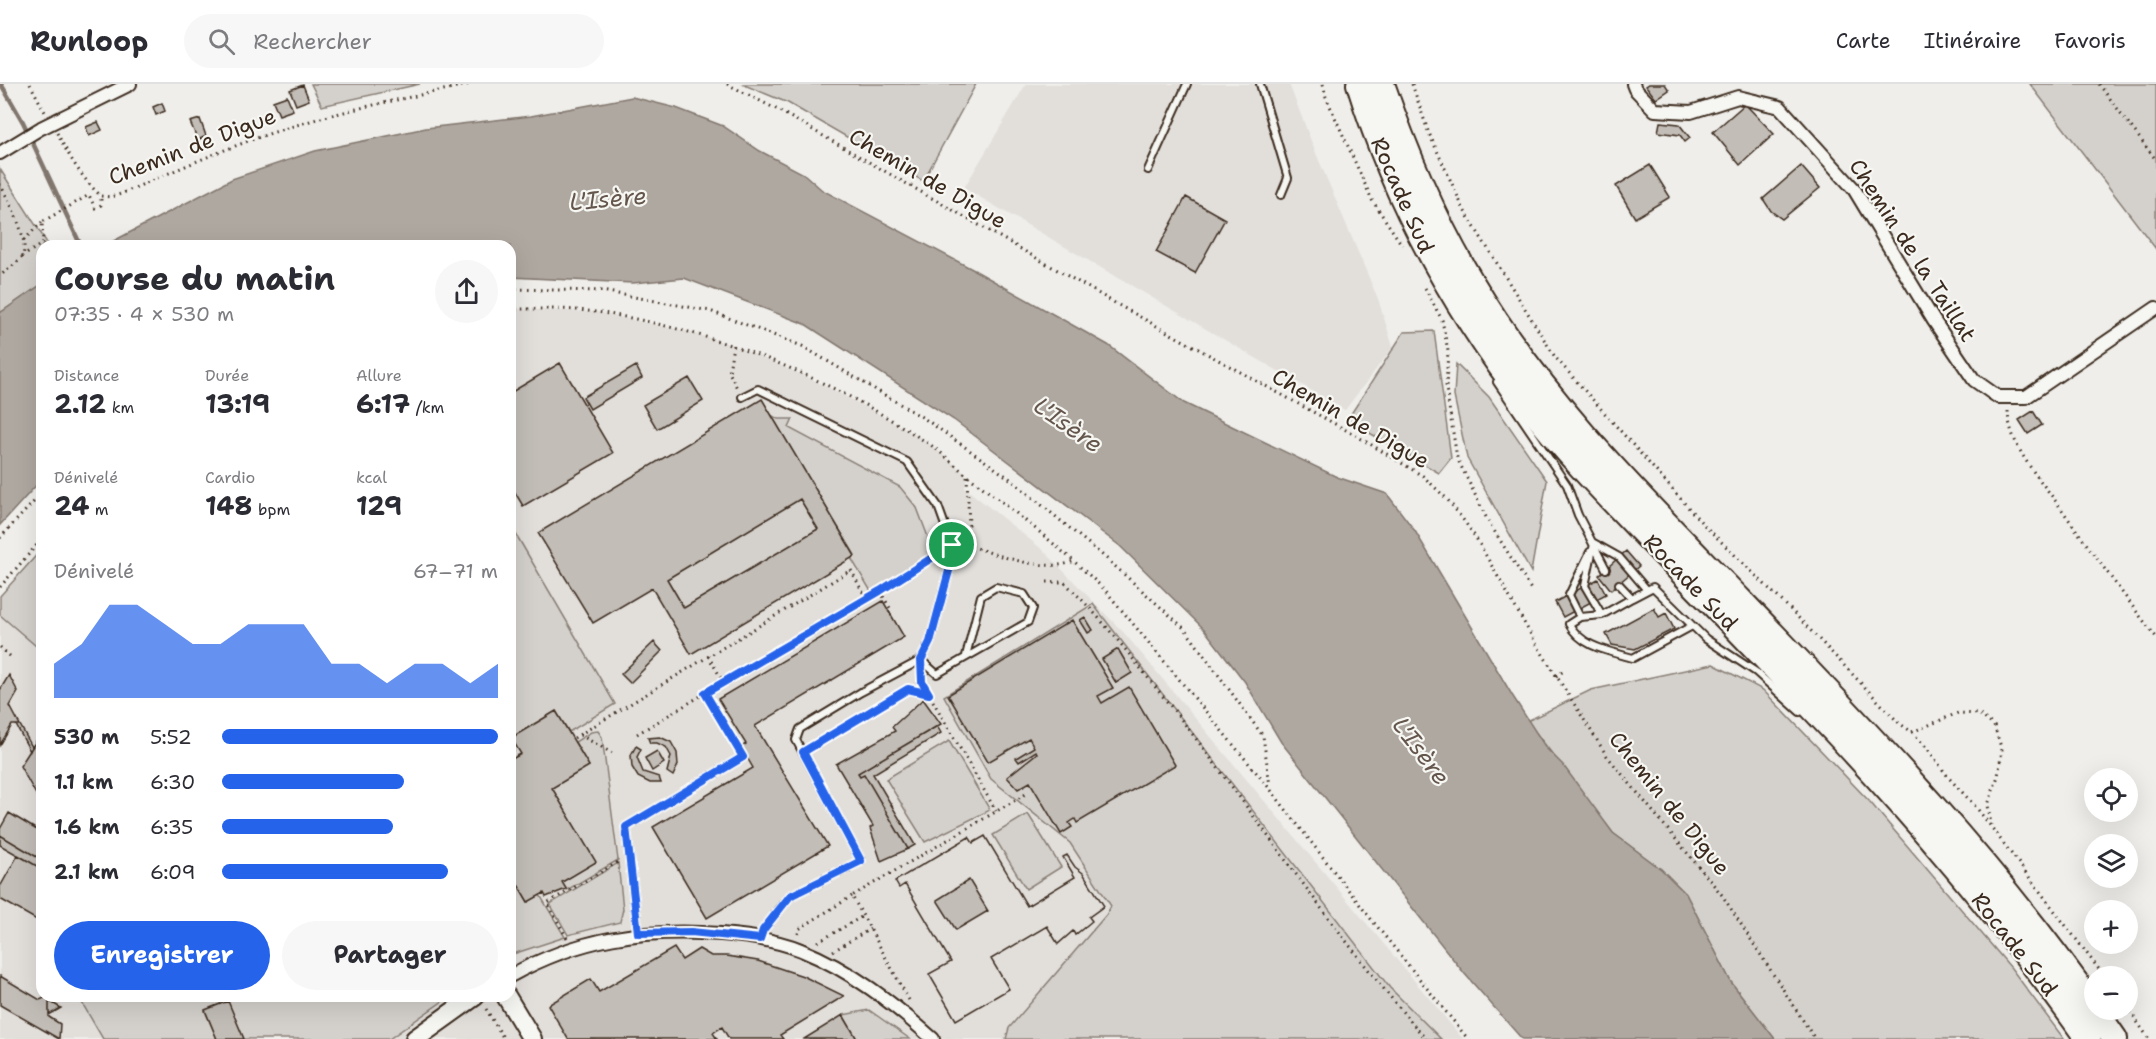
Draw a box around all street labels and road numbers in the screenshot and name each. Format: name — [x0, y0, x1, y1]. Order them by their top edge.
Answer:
street label: Chemin de Digue — [104, 101, 280, 192]
street label: Chemin de Digue — [844, 122, 1012, 235]
street label: Rocade Sud — [1364, 133, 1441, 258]
street label: Chemin de la Taillat — [1843, 153, 1983, 347]
street label: Chemin de Digue — [1267, 362, 1435, 475]
street label: Rocade Sud — [1637, 528, 1744, 637]
street label: Chemin de Digue — [1603, 725, 1737, 881]
street label: Rocade Sud — [1965, 887, 2064, 1002]

